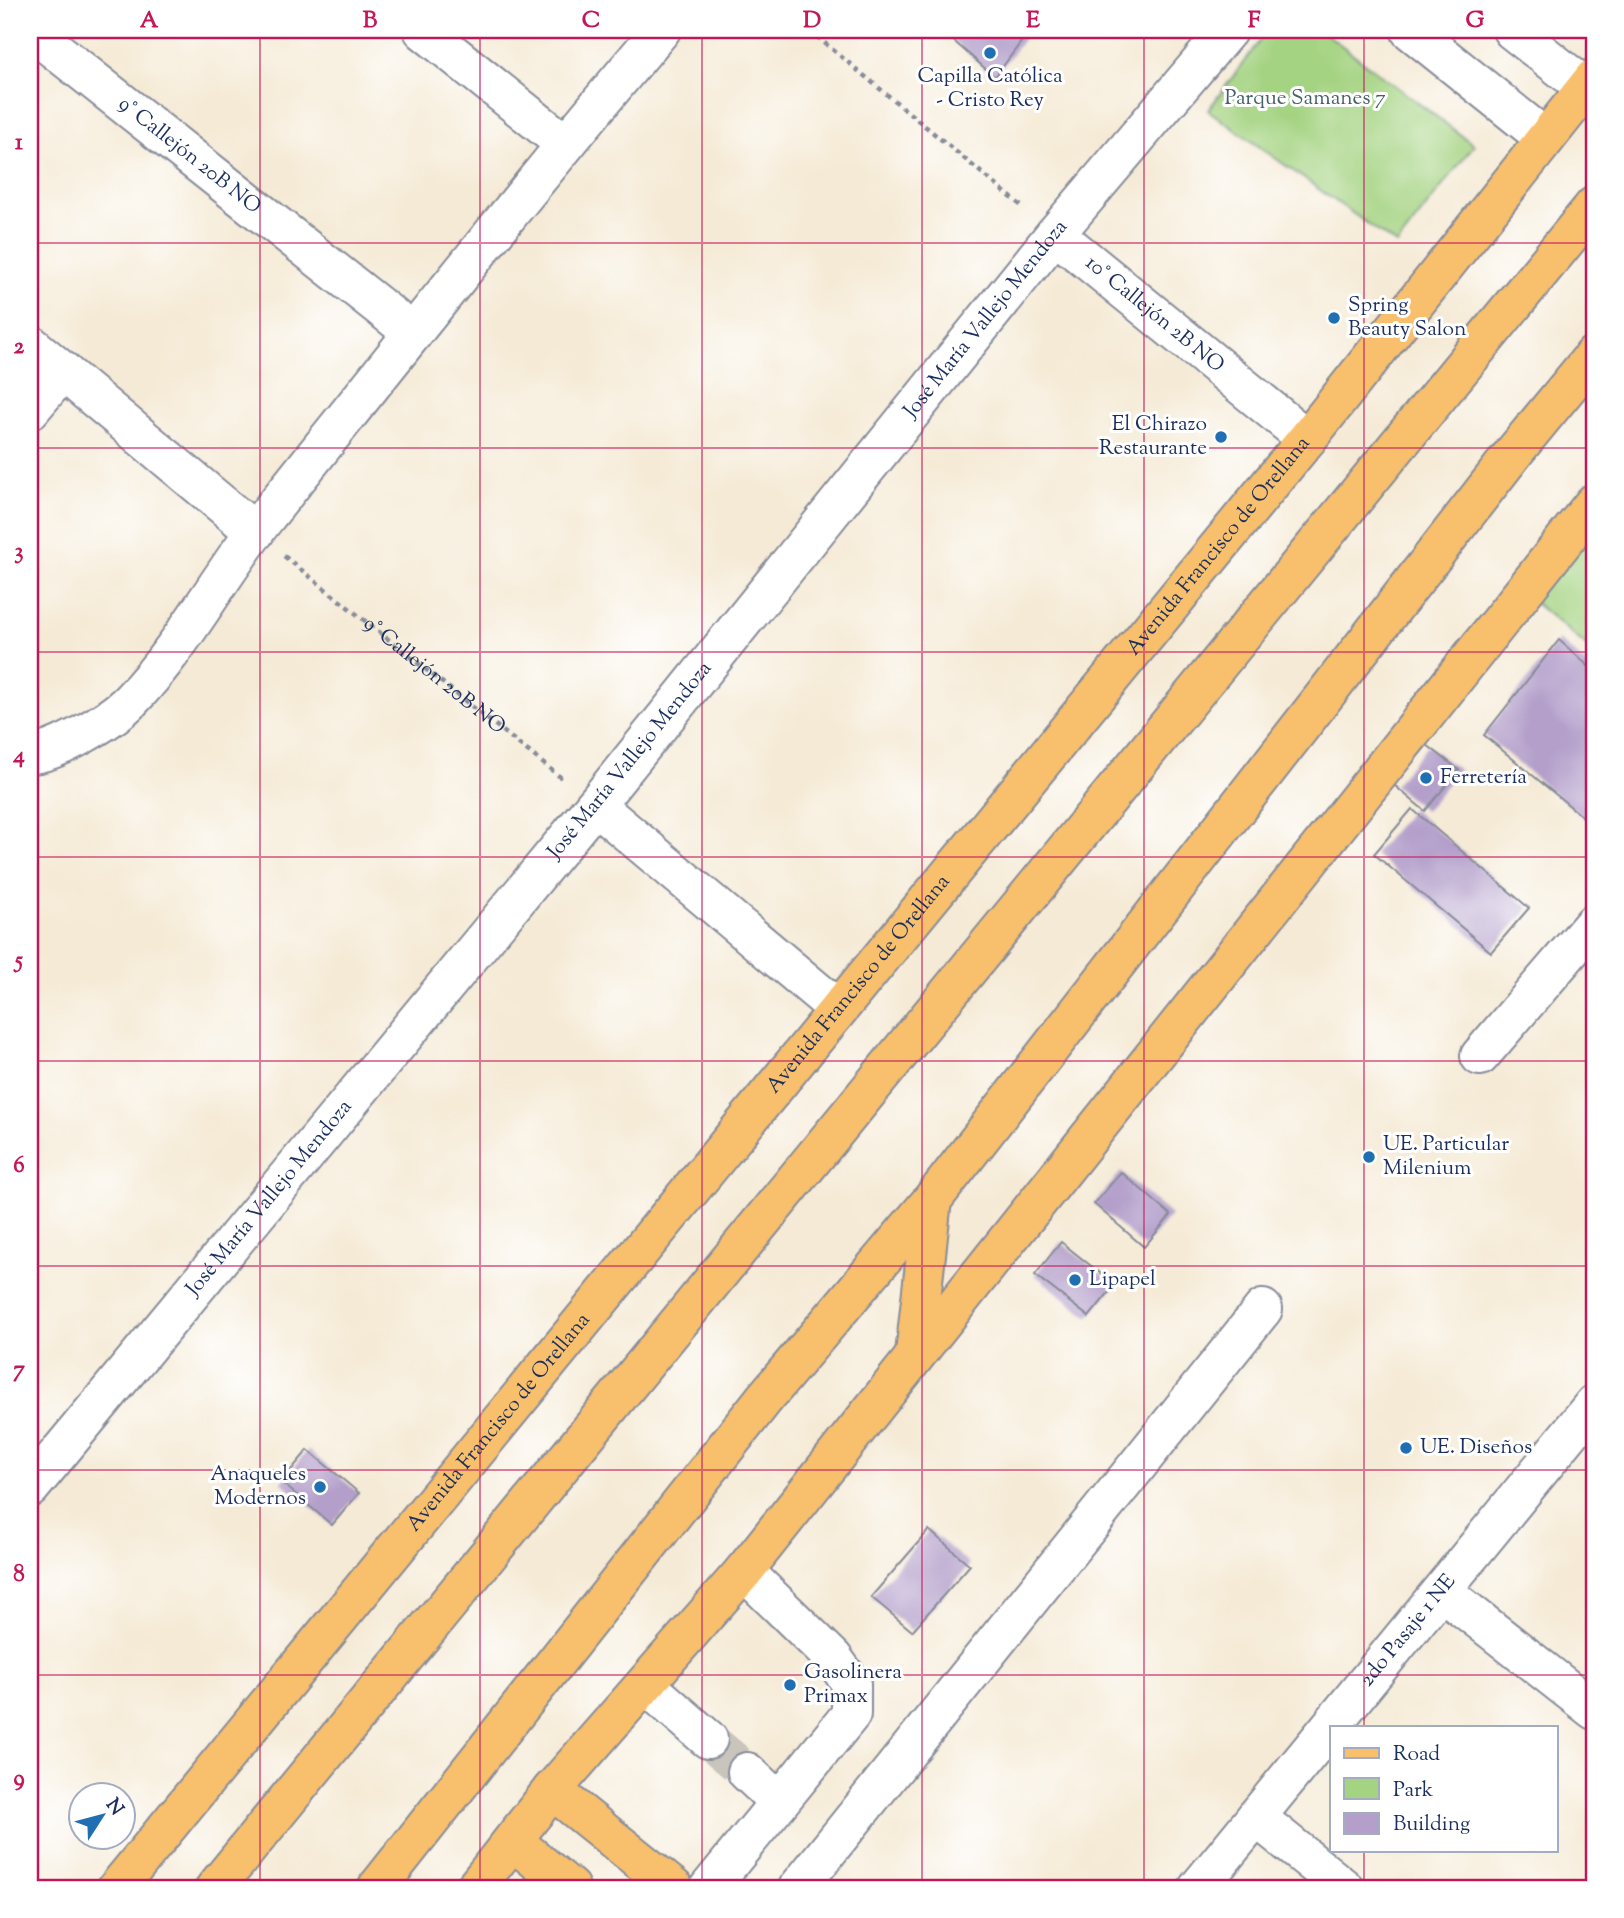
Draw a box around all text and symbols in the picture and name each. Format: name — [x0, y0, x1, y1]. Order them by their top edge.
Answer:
text: A — [140, 5, 159, 38]
text: B — [363, 5, 378, 38]
text: C — [582, 5, 600, 38]
text: D — [803, 5, 821, 38]
text: E — [1026, 5, 1040, 38]
text: F — [1248, 5, 1261, 38]
text: G — [1466, 5, 1485, 38]
marker: Capilla Católica - Cristo Rey — [982, 45, 998, 61]
place label: Capilla Católica - Cristo Rey — [917, 62, 1063, 116]
park label: Parque Samanes 7 — [1224, 84, 1386, 114]
street label: 9° Callejón 20B NO — [111, 90, 267, 222]
text: 1 — [15, 127, 23, 160]
street label: José María Vallejo Mendoza — [896, 213, 1076, 426]
street label: 10° Callejón 2B NO — [1078, 249, 1230, 381]
place label: Spring Beauty Salon — [1348, 291, 1466, 345]
marker: Spring Beauty Salon — [1326, 310, 1342, 326]
text: 2 — [14, 331, 25, 364]
place label: El Chirazo Restaurante — [1099, 410, 1207, 464]
marker: El Chirazo Restaurante — [1213, 429, 1229, 445]
street label: Avenida Francisco de Orellana — [1120, 430, 1318, 662]
text: 3 — [14, 536, 24, 569]
street label: 9° Callejón 20B NO — [356, 610, 512, 742]
street label: José María Vallejo Mendoza — [540, 655, 720, 867]
text: 4 — [12, 740, 25, 773]
place label: Ferretería — [1440, 763, 1527, 793]
marker: Ferretería — [1418, 770, 1434, 786]
street label: Avenida Francisco de Orellana — [760, 868, 958, 1101]
text: 5 — [13, 945, 23, 978]
street label: José María Vallejo Mendoza — [179, 1093, 360, 1304]
place label: UE. Particular Milenium — [1383, 1130, 1509, 1184]
marker: UE. Particular Milenium — [1361, 1149, 1377, 1165]
text: 6 — [13, 1150, 25, 1183]
place label: Lipapel — [1089, 1265, 1156, 1295]
marker: Lipapel — [1067, 1272, 1083, 1288]
street label: Avenida Francisco de Orellana — [400, 1306, 598, 1539]
text: 7 — [13, 1354, 25, 1387]
place label: UE. Diseños — [1420, 1433, 1532, 1463]
marker: UE. Diseños — [1398, 1440, 1414, 1456]
place label: Anaqueles Modernos — [210, 1460, 306, 1514]
marker: Anaqueles Modernos — [312, 1479, 328, 1495]
text: 8 — [13, 1559, 25, 1592]
street label: 2do Pasaje 1 NE — [1353, 1568, 1464, 1694]
place label: Gasolinera Primax — [804, 1658, 902, 1712]
marker: Gasolinera Primax — [782, 1677, 798, 1693]
legend — [1330, 1726, 1558, 1852]
text: Road — [1393, 1740, 1440, 1770]
text: 9 — [13, 1763, 25, 1796]
text: Park — [1393, 1776, 1434, 1806]
north arrow — [66, 1782, 136, 1852]
text: N — [98, 1793, 129, 1822]
text: Building — [1393, 1810, 1470, 1840]

